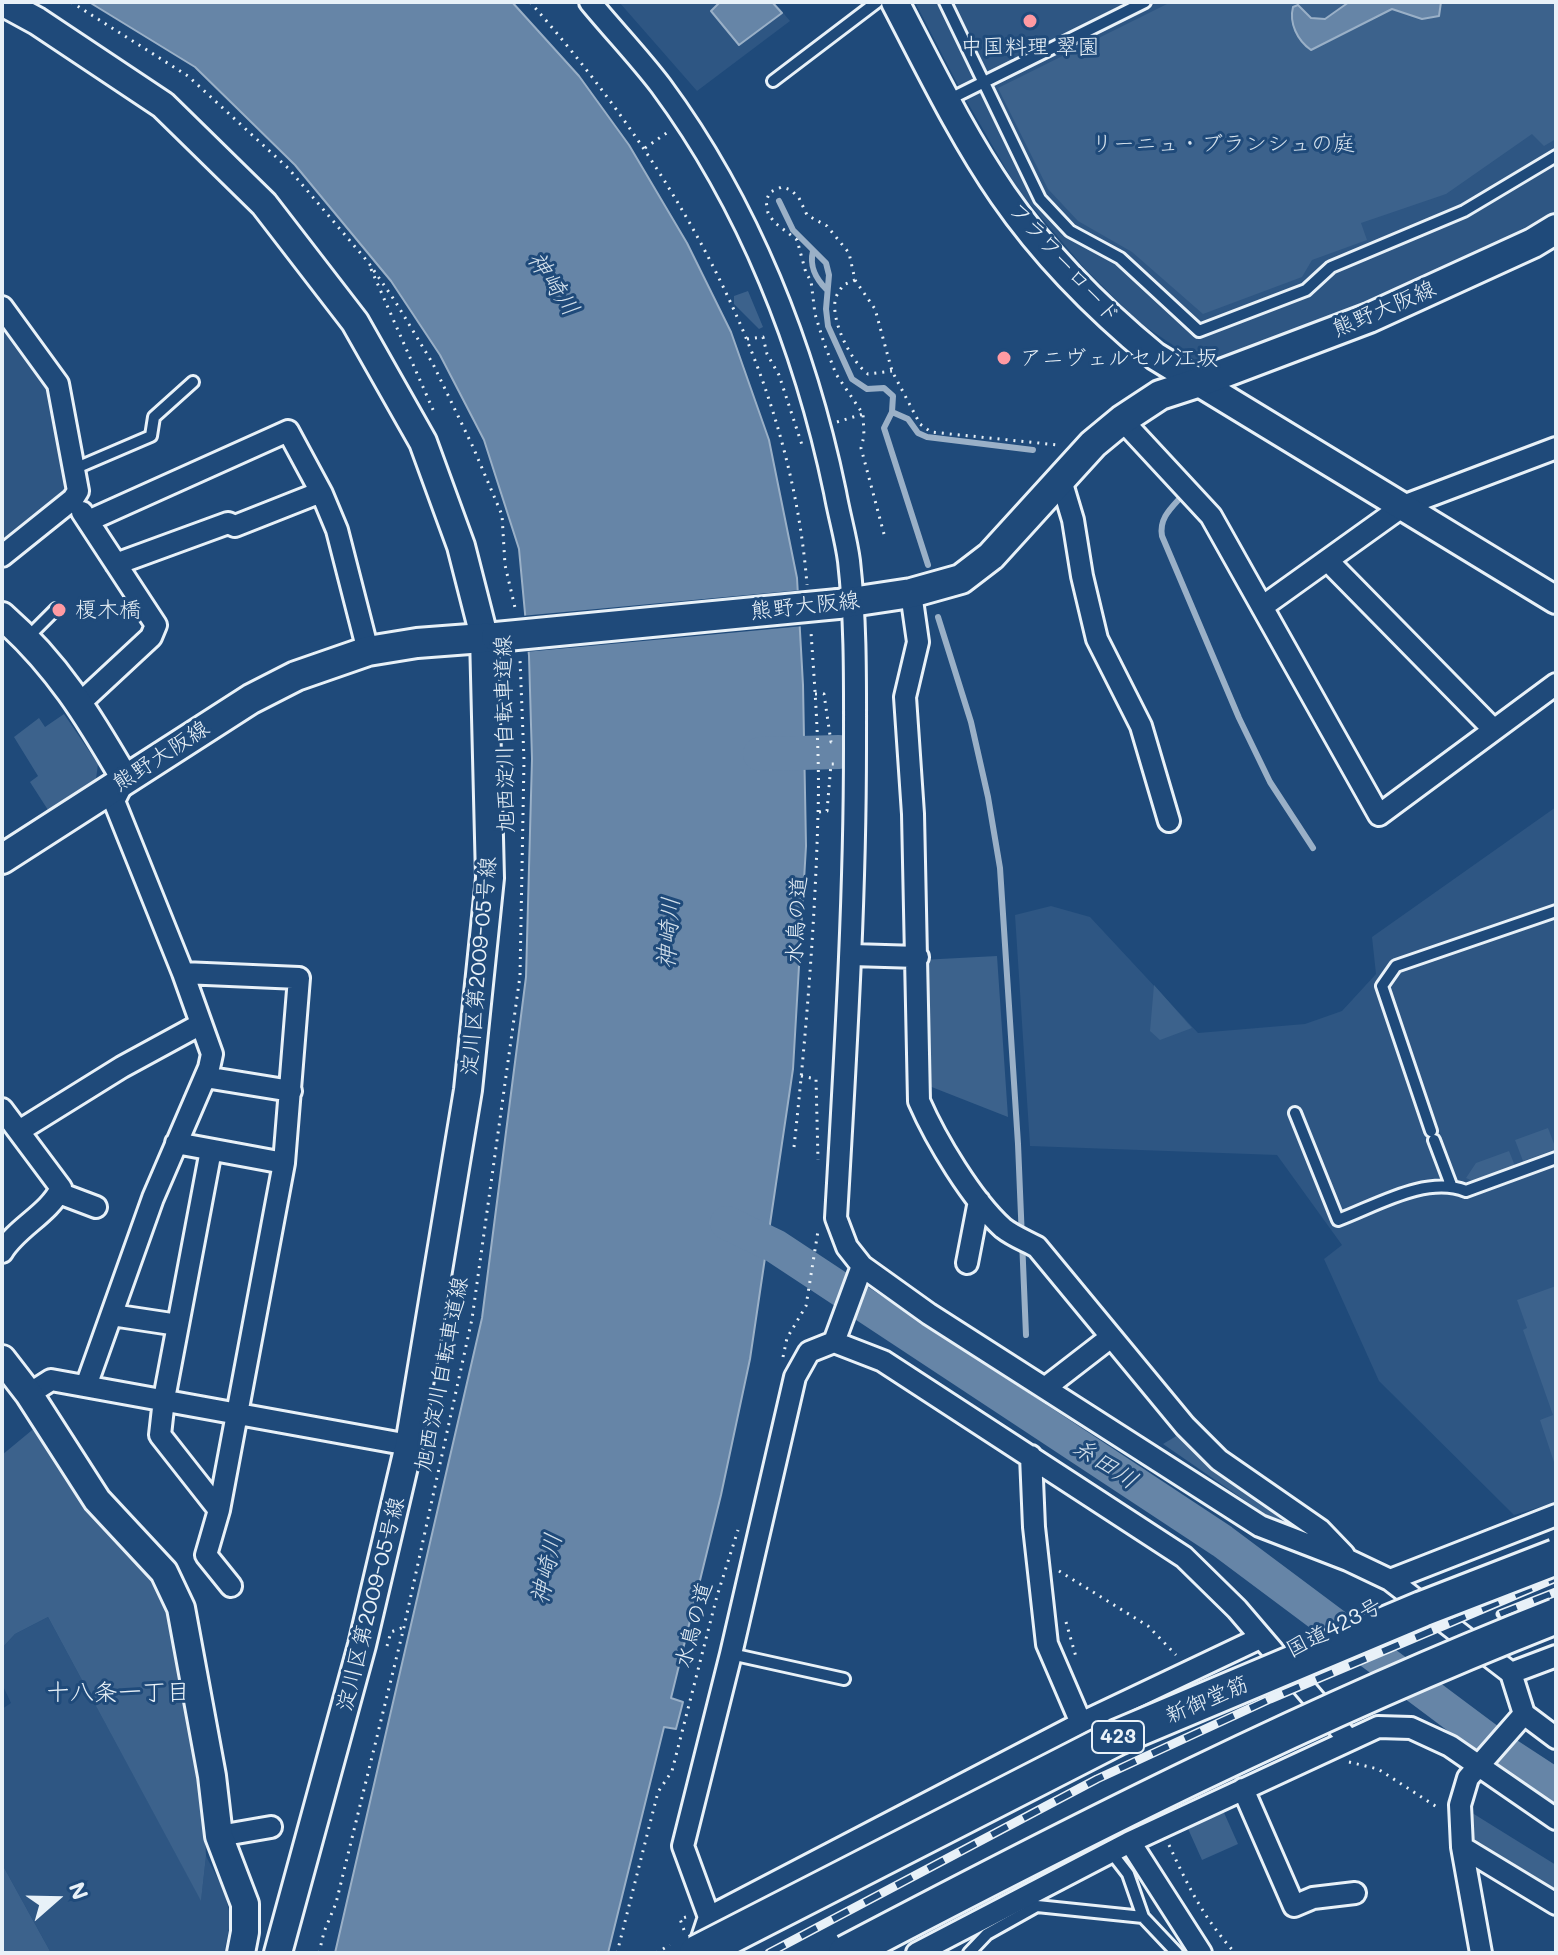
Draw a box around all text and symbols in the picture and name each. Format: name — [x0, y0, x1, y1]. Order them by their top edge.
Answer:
marker: 中国料理 翠園 — [1021, 12, 1039, 30]
place label: 中国料理 翠園 — [960, 34, 1100, 60]
park label: リーニュ・ブランシュの庭 — [1091, 131, 1355, 157]
street label: フラワーロード — [1003, 197, 1125, 329]
water label: 神崎川 — [521, 246, 585, 322]
street label: 熊野大阪線 — [1328, 275, 1440, 343]
place label: アニヴェルセル江坂 — [1020, 345, 1218, 371]
marker: アニヴェルセル江坂 — [995, 349, 1013, 367]
street label: 熊野大阪線 — [749, 587, 861, 625]
place label: 榎木橋 — [75, 597, 141, 623]
marker: 榎木橋 — [50, 601, 68, 619]
street label: 旭西淀川自転車道線 — [490, 635, 520, 833]
street label: 熊野大阪線 — [108, 715, 214, 797]
street label: 淀川区第2009-05号線 — [456, 855, 502, 1077]
street label: 水鳥の道 — [782, 875, 812, 965]
water label: 神崎川 — [652, 896, 686, 970]
street label: 旭西淀川自転車道線 — [410, 1274, 474, 1474]
water label: 糸田川 — [1067, 1432, 1143, 1496]
street label: 淀川区第2009-05号線 — [332, 1494, 410, 1714]
water label: 神崎川 — [525, 1531, 569, 1607]
street label: 水鳥の道 — [670, 1579, 718, 1671]
street label: 国道423号 — [1282, 1593, 1386, 1663]
street label: 新御堂筋 — [1161, 1671, 1253, 1729]
district label: 十八条一丁目 — [46, 1679, 190, 1707]
road number: 423 — [1092, 1721, 1144, 1753]
north arrow — [16, 1859, 96, 1939]
text: N — [63, 1878, 96, 1903]

